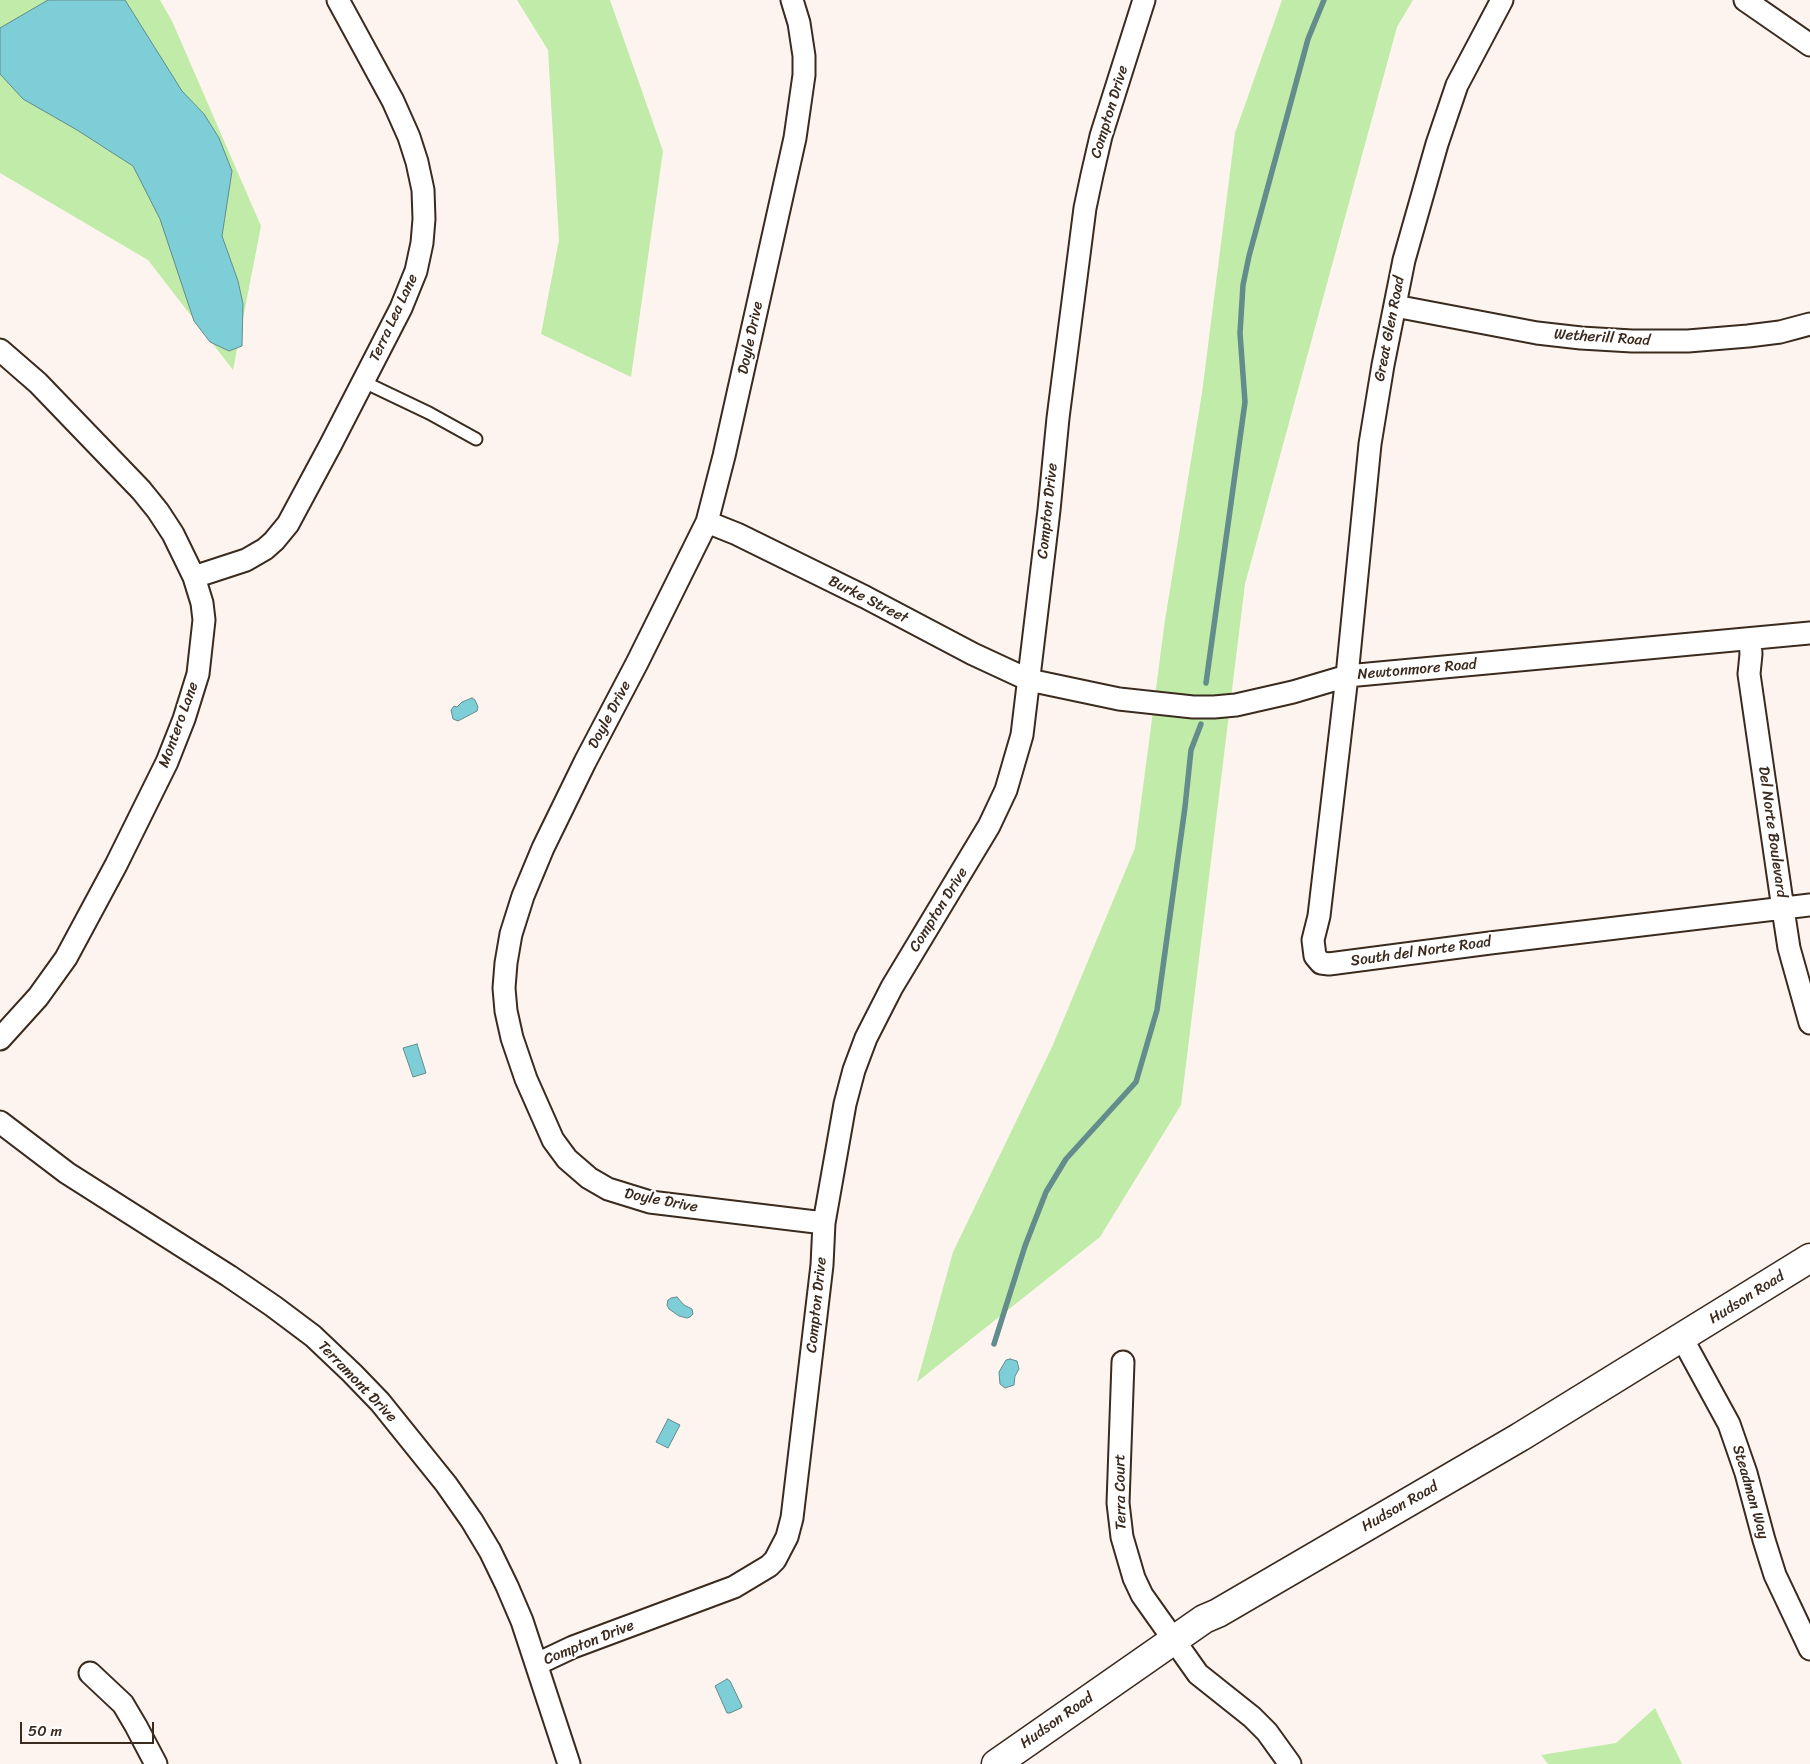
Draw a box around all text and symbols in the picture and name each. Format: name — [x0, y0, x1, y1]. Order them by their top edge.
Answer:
street label: Compton Drive — [1087, 63, 1133, 161]
street label: Terra Lea Lane — [366, 271, 422, 365]
street label: Great Glen Road — [1371, 275, 1409, 383]
street label: Doyle Drive — [734, 300, 768, 376]
street label: Wetherill Road — [1553, 326, 1651, 350]
street label: Compton Drive — [1034, 462, 1062, 560]
street label: Burke Street — [825, 572, 911, 628]
street label: Newtonmore Road — [1357, 656, 1477, 684]
street label: Doyle Drive — [585, 678, 635, 752]
street label: Montero Lane — [155, 680, 203, 770]
street label: Del Norte Boulevard — [1754, 765, 1790, 899]
street label: Compton Drive — [906, 865, 972, 955]
street label: South del Norte Road — [1350, 933, 1492, 971]
street label: Doyle Drive — [623, 1185, 699, 1217]
street label: Compton Drive — [803, 1256, 831, 1354]
street label: Hudson Road — [1706, 1268, 1788, 1328]
street label: Terramont Drive — [314, 1338, 400, 1426]
street label: Steadman Way — [1728, 1443, 1772, 1541]
street label: Terra Court — [1111, 1454, 1131, 1530]
street label: Hudson Road — [1359, 1478, 1441, 1536]
street label: Compton Drive — [541, 1617, 637, 1669]
street label: Hudson Road — [1017, 1689, 1097, 1753]
scale bar — [22, 1712, 156, 1744]
text: 50 m — [28, 1718, 62, 1744]

